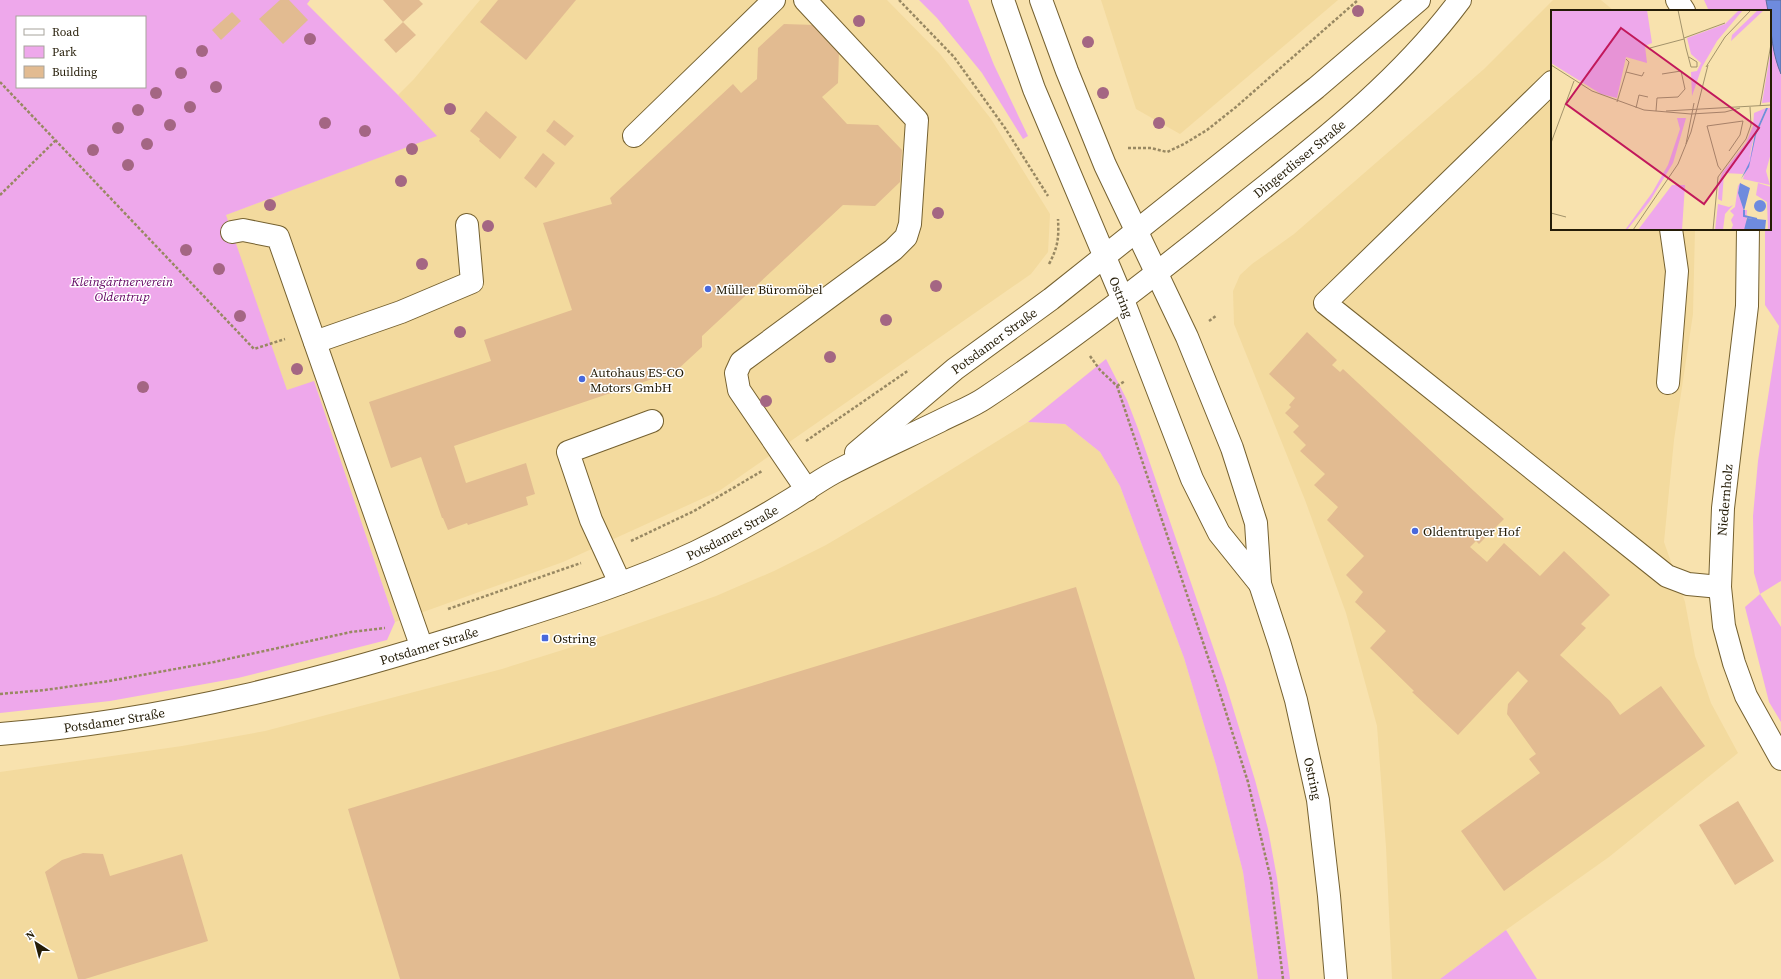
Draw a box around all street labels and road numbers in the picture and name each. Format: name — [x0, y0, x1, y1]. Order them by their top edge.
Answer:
street label: Dingerdisser Straße — [1250, 115, 1349, 201]
street label: Ostring — [1106, 274, 1138, 320]
street label: Potsdamer Straße — [948, 303, 1040, 378]
street label: Niedernholz — [1713, 463, 1737, 537]
street label: Potsdamer Straße — [683, 501, 782, 564]
street label: Potsdamer Straße — [378, 622, 481, 668]
street label: Potsdamer Straße — [63, 704, 166, 736]
street label: Ostring — [1300, 756, 1326, 802]

